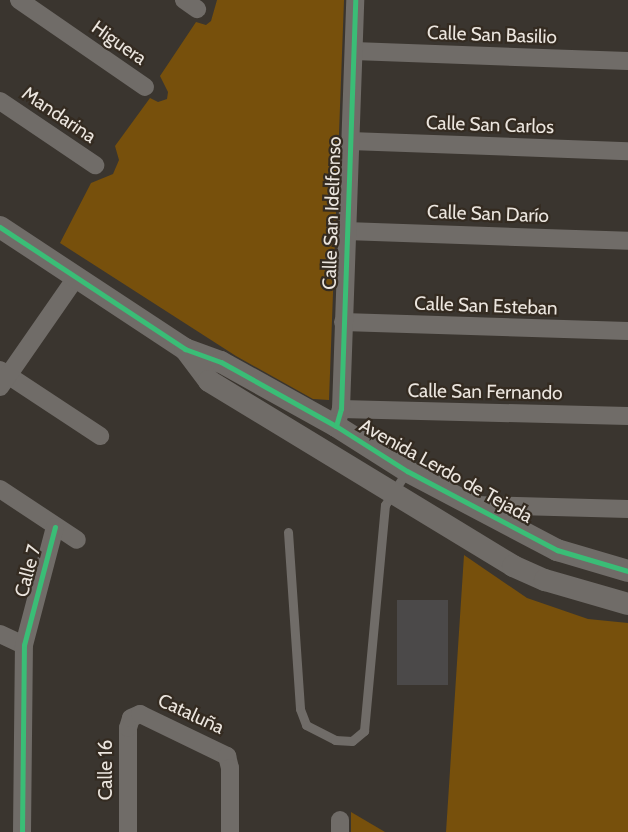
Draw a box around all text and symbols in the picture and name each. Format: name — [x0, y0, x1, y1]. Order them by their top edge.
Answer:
street label: Higuera — [87, 16, 151, 70]
street label: Calle San Basilio — [427, 21, 557, 49]
street label: Mandarina — [18, 82, 100, 148]
street label: Calle San Carlos — [425, 111, 555, 139]
street label: Calle San Idelfonso — [318, 136, 346, 290]
street label: Calle San Darío — [427, 200, 549, 228]
street label: Calle San Esteban — [414, 292, 558, 320]
street label: Calle San Fernando — [407, 379, 563, 405]
street label: Avenida Lerdo de Tejada — [355, 414, 537, 528]
street label: Calle 7 — [10, 542, 46, 600]
street label: Cataluña — [154, 689, 228, 739]
street label: Calle 16 — [95, 740, 117, 800]

